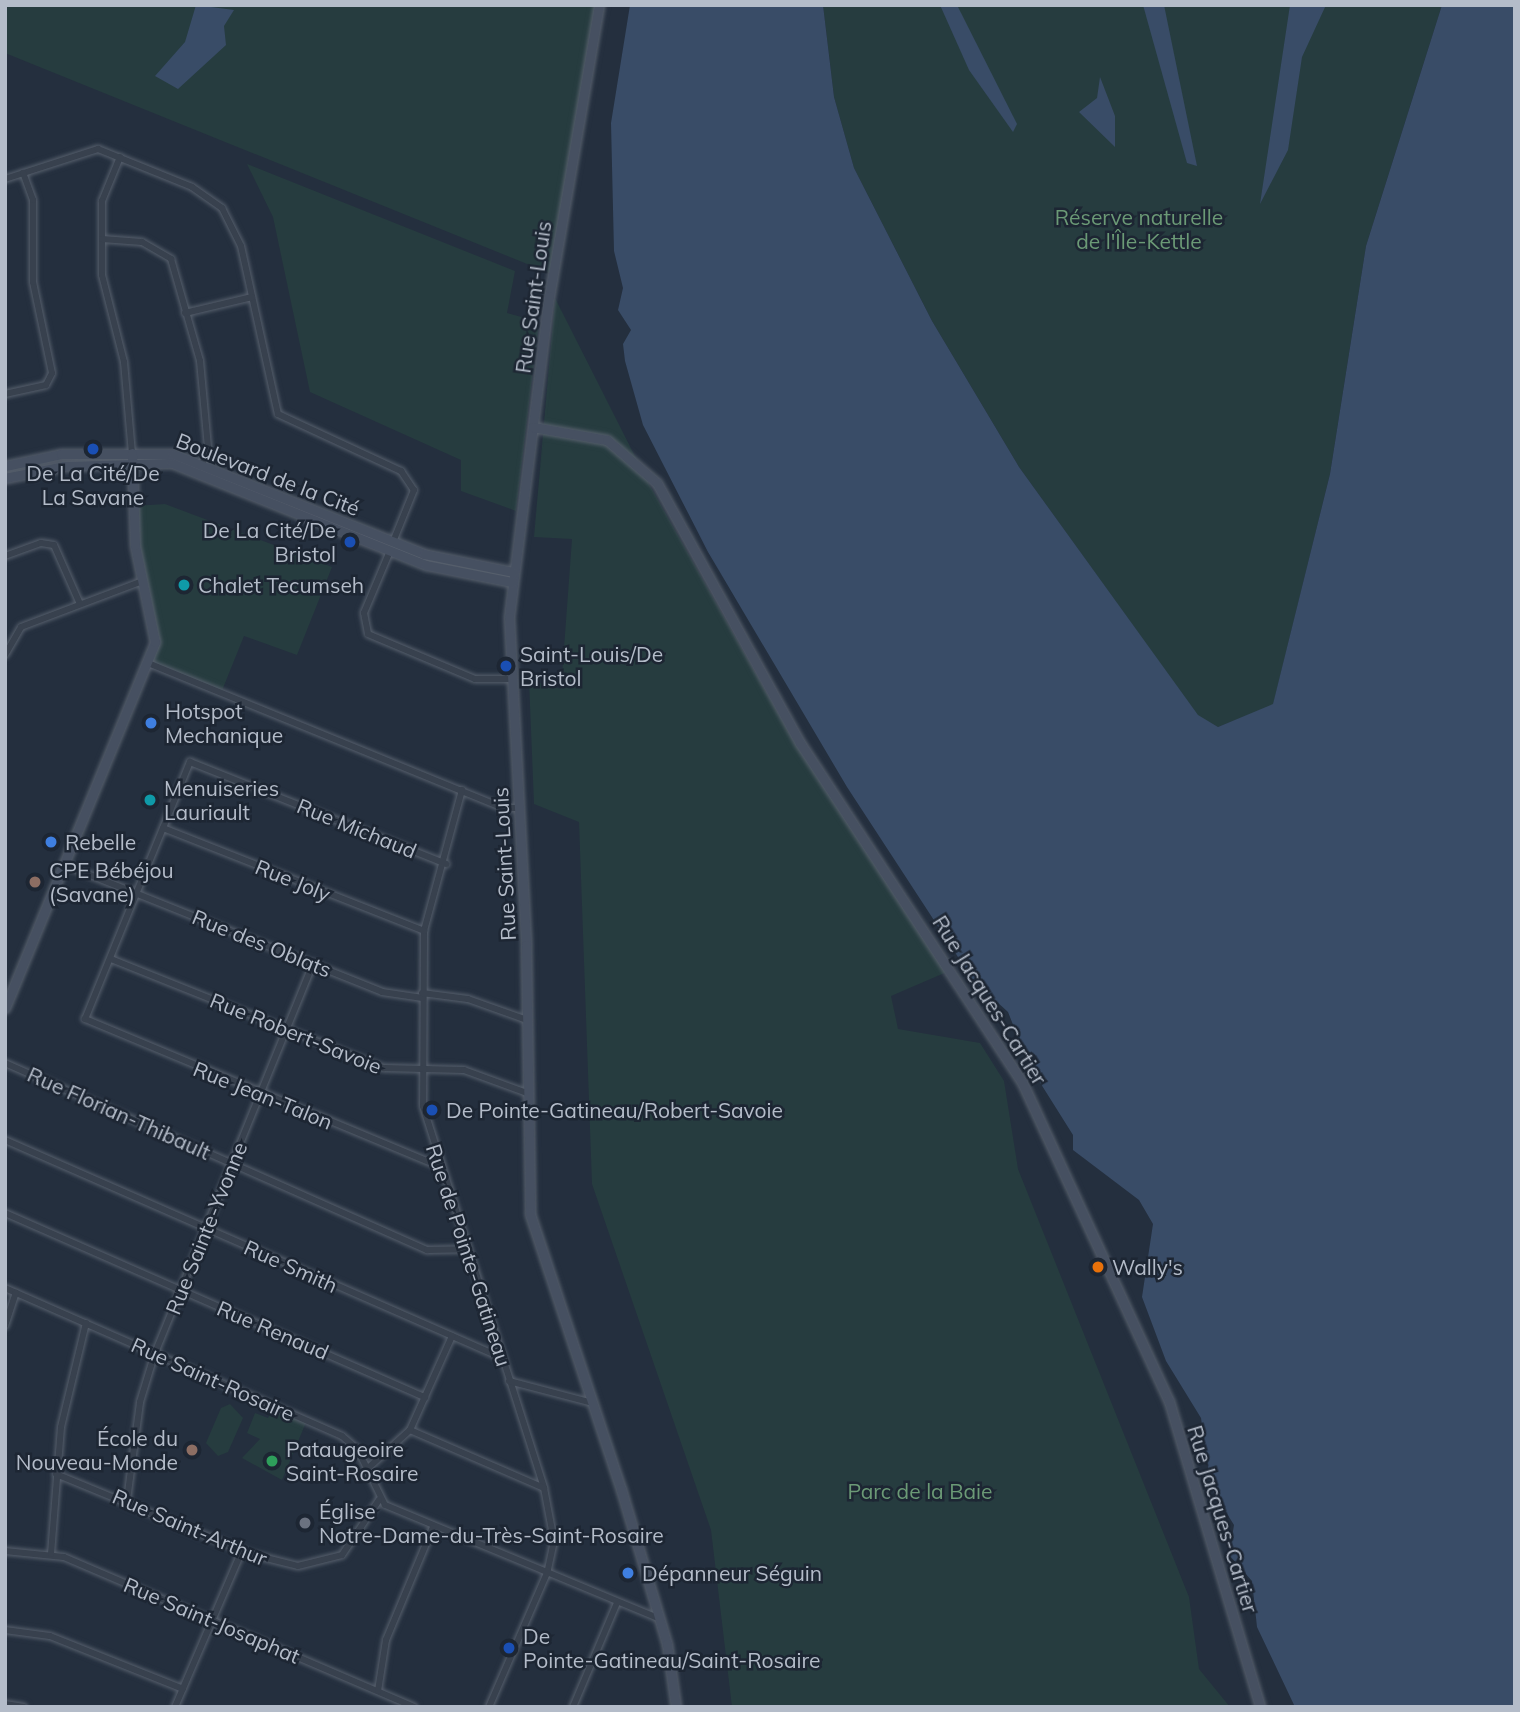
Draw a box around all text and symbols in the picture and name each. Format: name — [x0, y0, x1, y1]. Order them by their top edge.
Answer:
park label: Réserve naturelle de l'Île-Kettle — [1055, 204, 1223, 254]
street label: Rue Saint-Louis — [510, 219, 556, 375]
street label: Boulevard de la Cité — [173, 427, 363, 521]
marker: De La Cité/De La Savane — [85, 441, 101, 457]
place label: De La Cité/De La Savane — [26, 460, 160, 510]
place label: De La Cité/De Bristol — [203, 517, 336, 567]
marker: De La Cité/De Bristol — [342, 534, 358, 550]
place label: Chalet Tecumseh — [198, 572, 364, 598]
marker: Chalet Tecumseh — [176, 577, 192, 593]
place label: Saint-Louis/De Bristol — [520, 641, 663, 691]
marker: Saint-Louis/De Bristol — [498, 658, 514, 674]
place label: Hotspot Mechanique — [165, 698, 283, 748]
marker: Hotspot Mechanique — [143, 715, 159, 731]
place label: Menuiseries Lauriault — [164, 775, 279, 825]
street label: Rue Saint-Louis — [487, 787, 521, 941]
marker: Menuiseries Lauriault — [142, 792, 158, 808]
street label: Rue Michaud — [294, 793, 420, 863]
place label: Rebelle — [65, 829, 136, 855]
marker: Rebelle — [43, 834, 59, 850]
street label: Rue Joly — [252, 854, 334, 906]
place label: CPE Bébéjou (Savane) — [49, 857, 174, 907]
marker: CPE Bébéjou (Savane) — [27, 874, 43, 890]
street label: Rue des Oblats — [189, 904, 335, 982]
street label: Rue Jacques-Cartier — [928, 911, 1052, 1089]
street label: Rue Robert-Savoie — [207, 987, 385, 1079]
street label: Rue Jean-Talon — [190, 1056, 336, 1134]
street label: Rue Florian-Thibault — [24, 1061, 214, 1165]
place label: De Pointe-Gatineau/Robert-Savoie — [446, 1097, 783, 1123]
marker: De Pointe-Gatineau/Robert-Savoie — [424, 1102, 440, 1118]
street label: Rue Sainte-Yvonne — [160, 1138, 252, 1318]
street label: Rue de Pointe-Gatineau — [421, 1141, 517, 1369]
street label: Rue Smith — [240, 1234, 342, 1298]
place label: Wally's — [1112, 1254, 1183, 1280]
marker: Wally's — [1090, 1259, 1106, 1275]
street label: Rue Renaud — [213, 1295, 333, 1365]
street label: Rue Saint-Rosaire — [128, 1332, 298, 1426]
street label: Rue Jacques-Cartier — [1182, 1422, 1264, 1616]
place label: École du Nouveau-Monde — [16, 1425, 178, 1475]
place label: Pataugeoire Saint-Rosaire — [286, 1436, 418, 1486]
marker: École du Nouveau-Monde — [184, 1442, 200, 1458]
marker: Pataugeoire Saint-Rosaire — [264, 1453, 280, 1469]
park label: Parc de la Baie — [847, 1478, 993, 1504]
street label: Rue Saint-Arthur — [109, 1483, 271, 1571]
place label: Église Notre-Dame-du-Très-Saint-Rosaire — [319, 1498, 664, 1548]
marker: Église Notre-Dame-du-Très-Saint-Rosaire — [297, 1515, 313, 1531]
place label: Dépanneur Séguin — [642, 1560, 822, 1586]
marker: Dépanneur Séguin — [620, 1565, 636, 1581]
street label: Rue Saint-Josaphat — [120, 1572, 304, 1668]
place label: De Pointe-Gatineau/Saint-Rosaire — [523, 1623, 820, 1673]
marker: De Pointe-Gatineau/Saint-Rosaire — [501, 1640, 517, 1656]

